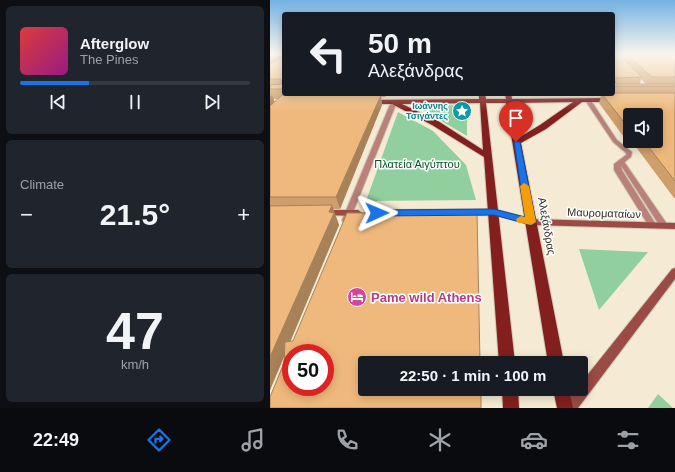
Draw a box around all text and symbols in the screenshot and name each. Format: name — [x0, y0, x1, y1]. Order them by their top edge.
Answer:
icon: left — [302, 28, 354, 80]
text: 50 m — [368, 28, 432, 59]
text: Afterglow — [80, 35, 149, 52]
text: The Pines — [80, 52, 139, 67]
text: Αλεξάνδρας — [368, 61, 463, 81]
icon: previous — [47, 91, 69, 113]
icon: pause — [124, 91, 146, 113]
icon: next — [201, 91, 223, 113]
place icon: Ιωάννης Τσιγάντες — [451, 100, 473, 122]
place label: Ιωάννης Τσιγάντες — [406, 101, 448, 121]
pin — [499, 101, 533, 142]
icon: arrive — [505, 107, 527, 129]
map controls — [623, 108, 663, 148]
button: sound — [623, 108, 663, 148]
park label: Πλατεία Αιγύπτου — [374, 158, 460, 170]
text: Climate — [20, 177, 64, 192]
position arrow — [356, 192, 398, 234]
street label: Αλεξάνδρας — [536, 196, 558, 256]
text: 21.5° — [100, 198, 170, 231]
text: − — [20, 202, 33, 227]
text: + — [237, 202, 250, 227]
street label: Μαυροματαίων — [567, 206, 642, 220]
hotel icon: Pame wild Athens — [346, 286, 368, 308]
place label: Pame wild Athens — [371, 290, 482, 305]
text: 47 — [106, 302, 164, 360]
speed limit sign: 50 — [282, 344, 334, 396]
text: km/h — [121, 357, 149, 372]
text: 22:50 · 1 min · 100 m — [400, 367, 546, 384]
icon: directions — [145, 426, 173, 454]
icon: music — [239, 426, 267, 454]
icon: phone — [333, 426, 361, 454]
icon: climate — [426, 426, 454, 454]
icon: car — [520, 426, 548, 454]
icon: filters — [614, 426, 642, 454]
text: 22:49 — [33, 430, 79, 450]

